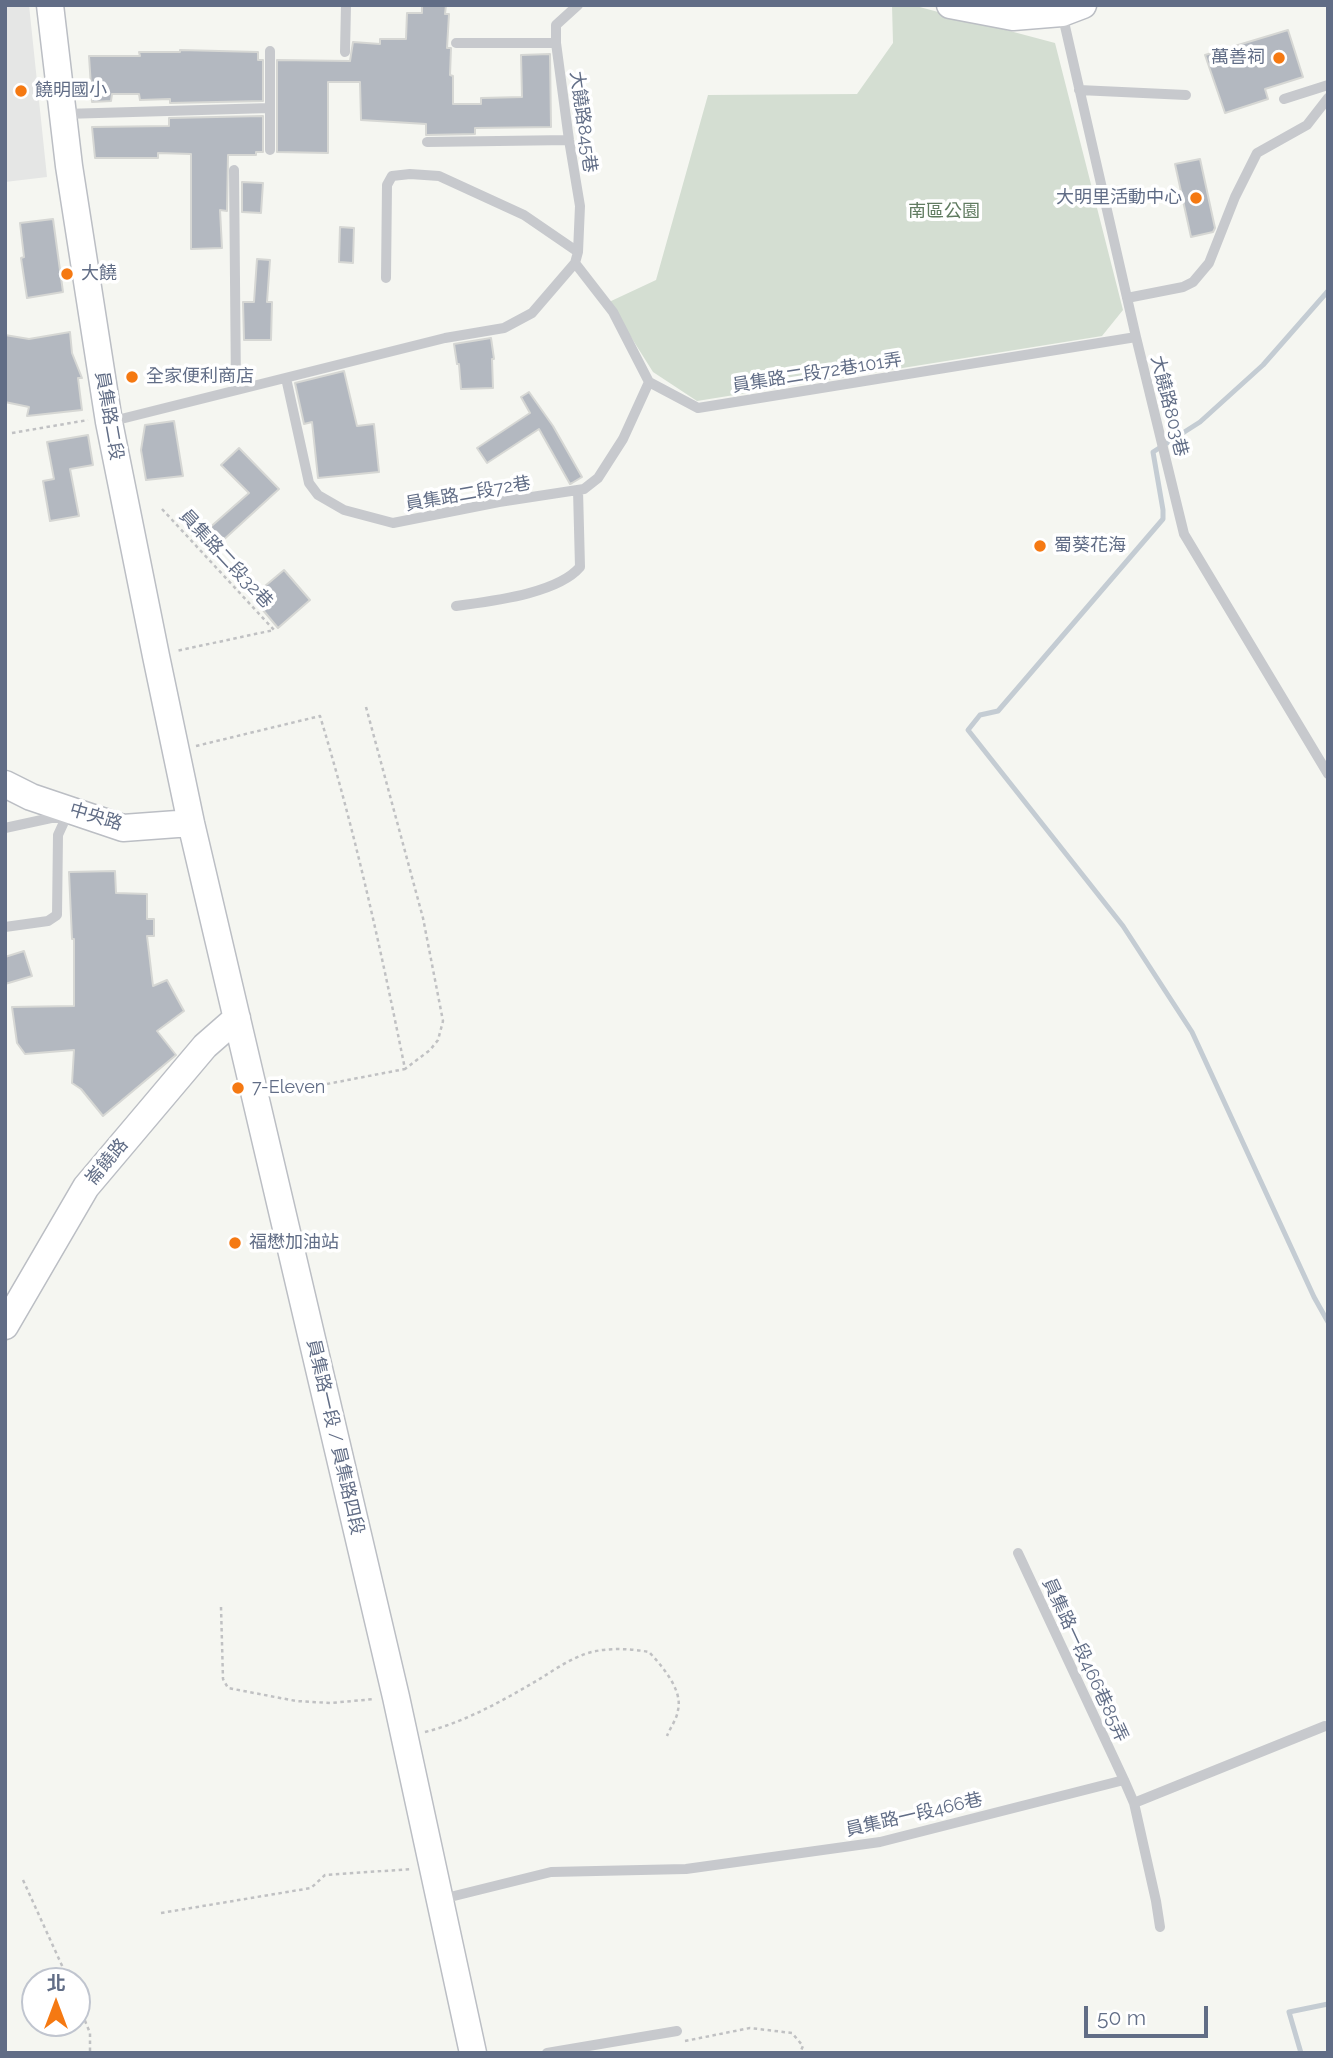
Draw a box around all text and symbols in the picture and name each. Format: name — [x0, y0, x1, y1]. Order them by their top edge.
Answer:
place label: 萬善祠 — [1211, 47, 1265, 69]
marker: 萬善祠 — [1271, 50, 1287, 66]
street label: 大饒路845巷 — [565, 70, 601, 174]
place label: 饒明國小 — [35, 80, 107, 102]
marker: 饒明國小 — [13, 83, 29, 99]
place label: 大明里活動中心 — [1056, 187, 1182, 209]
marker: 大明里活動中心 — [1188, 190, 1204, 206]
park label: 南區公園 — [908, 201, 980, 223]
place label: 大饒 — [81, 263, 117, 285]
marker: 大饒 — [59, 266, 75, 282]
street label: 員集路二段72巷101弄 — [731, 349, 903, 397]
street label: 大饒路803巷 — [1146, 353, 1192, 459]
place label: 全家便利商店 — [146, 366, 254, 388]
marker: 全家便利商店 — [124, 369, 140, 385]
street label: 員集路二段 — [91, 370, 127, 462]
street label: 員集路二段72巷 — [404, 472, 532, 516]
street label: 員集路二段32巷 — [175, 505, 277, 613]
place label: 蜀葵花海 — [1054, 535, 1126, 557]
marker: 蜀葵花海 — [1032, 538, 1048, 554]
street label: 中央路 — [67, 799, 125, 835]
place label: 7-Eleven — [252, 1077, 325, 1099]
marker: 7-Eleven — [230, 1080, 246, 1096]
street label: 崙饒路 — [81, 1134, 133, 1190]
place label: 福懋加油站 — [249, 1232, 339, 1254]
marker: 福懋加油站 — [227, 1235, 243, 1251]
street label: 員集路一段 / 員集路四段 — [302, 1337, 368, 1537]
street label: 員集路一段466巷85弄 — [1038, 1575, 1132, 1745]
street label: 員集路一段466巷 — [844, 1789, 984, 1841]
north arrow — [21, 1967, 91, 2037]
text: 北 — [46, 1972, 66, 1994]
scale bar — [1088, 1992, 1212, 2036]
text: 50 m — [1097, 2005, 1146, 2030]

